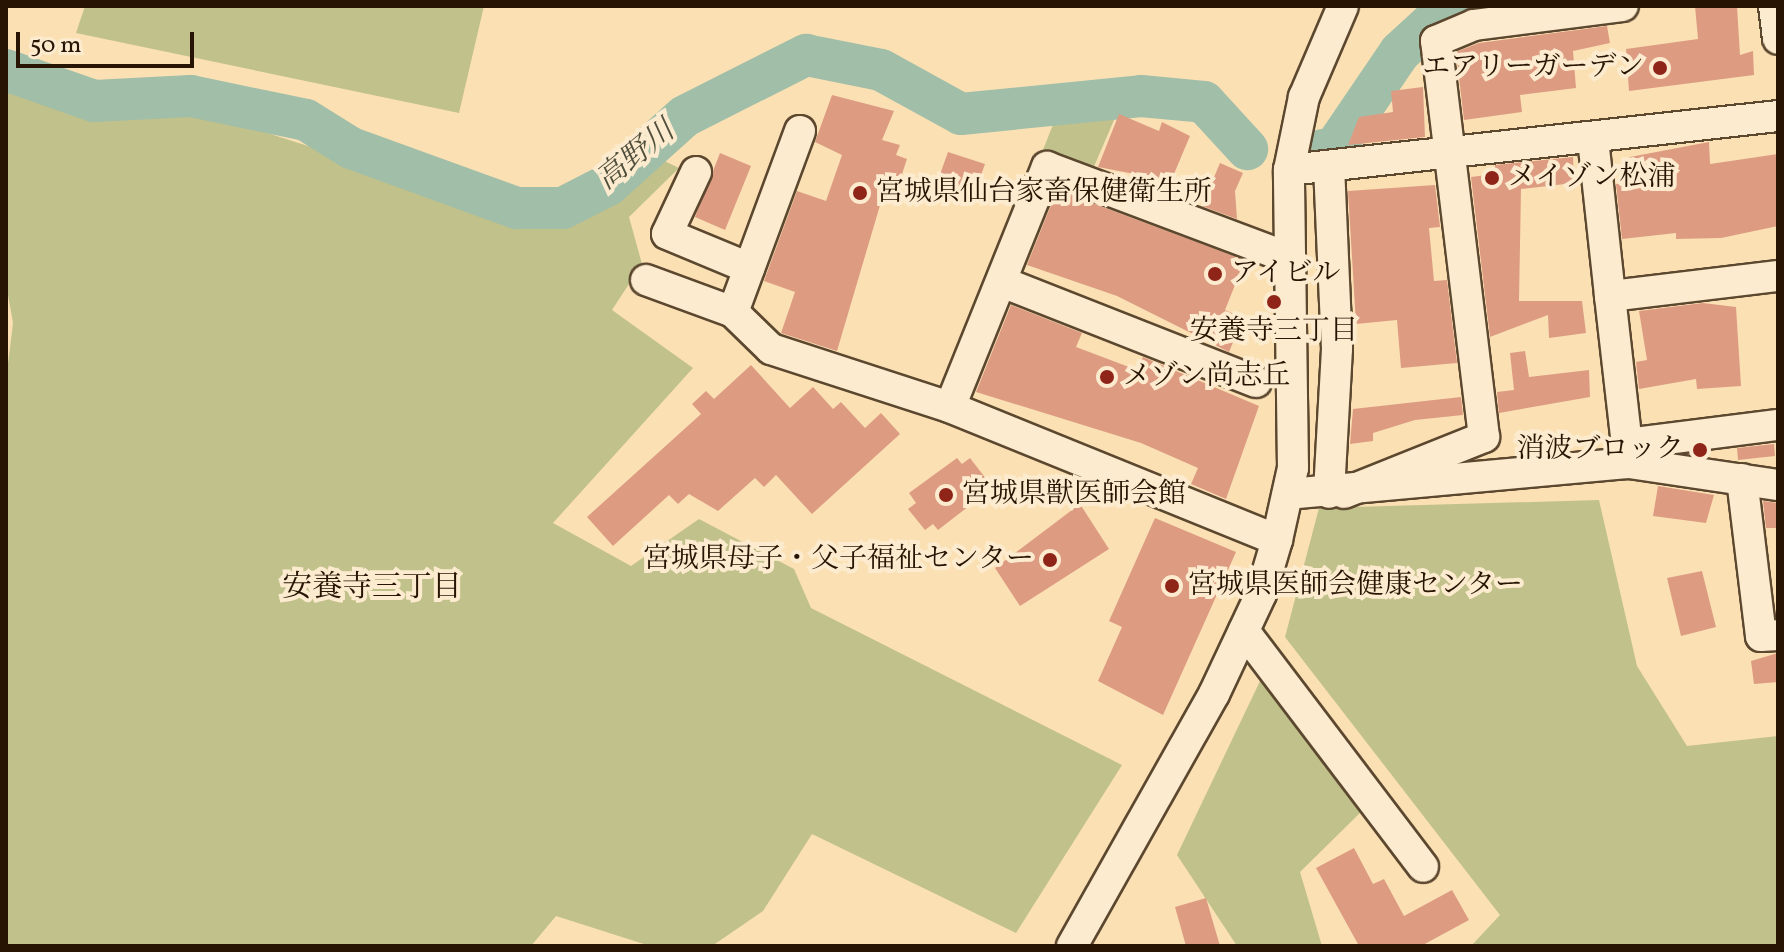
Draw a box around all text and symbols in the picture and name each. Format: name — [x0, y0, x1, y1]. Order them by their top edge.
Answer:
scale bar — [20, 16, 198, 66]
text: 50 m — [30, 29, 82, 63]
place label: エアリーガーデン — [1420, 51, 1644, 85]
marker: エアリーガーデン — [1651, 59, 1669, 77]
water label: 高野川 — [590, 114, 682, 198]
place label: メイゾン松浦 — [1508, 161, 1676, 195]
marker: メイゾン松浦 — [1483, 169, 1501, 187]
place label: 宮城県仙台家畜保健衛生所 — [876, 176, 1212, 210]
marker: 宮城県仙台家畜保健衛生所 — [851, 184, 869, 202]
place label: アイビル — [1231, 257, 1343, 291]
marker: アイビル — [1206, 265, 1224, 283]
marker: 安養寺三丁目 — [1265, 293, 1283, 311]
place label: 安養寺三丁目 — [1190, 315, 1358, 349]
place label: メゾン尚志丘 — [1123, 360, 1291, 394]
marker: メゾン尚志丘 — [1098, 368, 1116, 386]
place label: 消波ブロック — [1516, 433, 1684, 467]
marker: 消波ブロック — [1691, 441, 1709, 459]
place label: 宮城県獣医師会館 — [962, 478, 1186, 512]
marker: 宮城県獣医師会館 — [937, 486, 955, 504]
place label: 宮城県母子・父子福祉センター — [642, 543, 1034, 577]
marker: 宮城県母子・父子福祉センター — [1041, 551, 1059, 569]
place label: 宮城県医師会健康センター — [1188, 569, 1524, 603]
district label: 安養寺三丁目 — [282, 570, 462, 606]
marker: 宮城県医師会健康センター — [1163, 577, 1181, 595]

